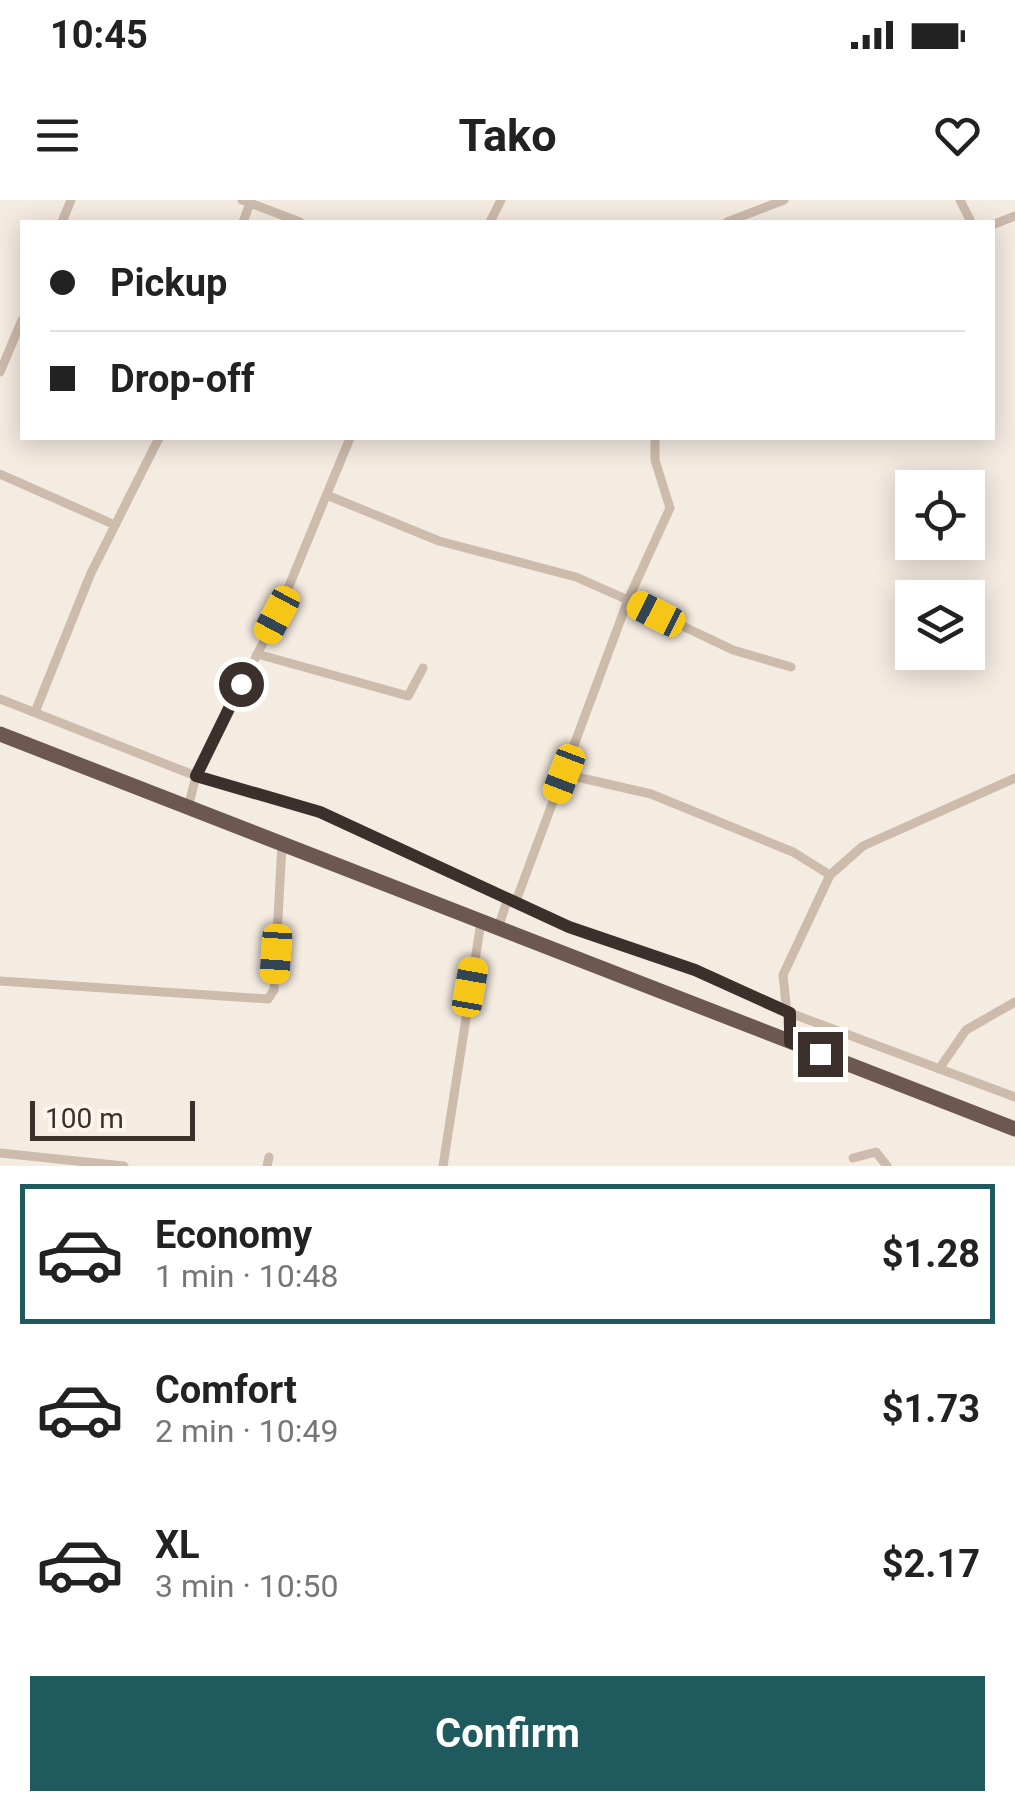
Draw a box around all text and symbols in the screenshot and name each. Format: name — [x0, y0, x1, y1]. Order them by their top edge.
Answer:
text: 10:45 — [50, 13, 148, 57]
icon: menu — [30, 108, 85, 163]
icon: heart — [930, 108, 985, 163]
text: Tako — [458, 109, 557, 162]
text: Pickup — [110, 261, 227, 305]
text: Drop-off — [110, 357, 255, 401]
map controls — [895, 470, 985, 670]
button: locate — [895, 470, 985, 560]
button: layers — [895, 580, 985, 670]
car — [250, 581, 304, 649]
car — [622, 587, 690, 641]
route start — [219, 662, 264, 707]
car — [539, 741, 589, 807]
car — [259, 923, 293, 985]
car — [450, 955, 490, 1019]
route end — [798, 1032, 843, 1077]
scale bar — [30, 1096, 195, 1140]
text: 100 m — [45, 1102, 124, 1135]
icon: car — [35, 1209, 125, 1299]
text: Economy — [155, 1213, 312, 1257]
text: $1.28 — [882, 1232, 980, 1276]
text: 1 min · 10:48 — [155, 1257, 338, 1295]
icon: car — [35, 1364, 125, 1454]
text: Comfort — [155, 1368, 297, 1412]
text: $1.73 — [882, 1387, 980, 1431]
text: 2 min · 10:49 — [155, 1412, 338, 1450]
icon: car — [35, 1519, 125, 1609]
text: XL — [155, 1523, 200, 1567]
text: $2.17 — [882, 1542, 980, 1586]
text: 3 min · 10:50 — [155, 1567, 338, 1605]
button: Confirm — [30, 1676, 985, 1791]

